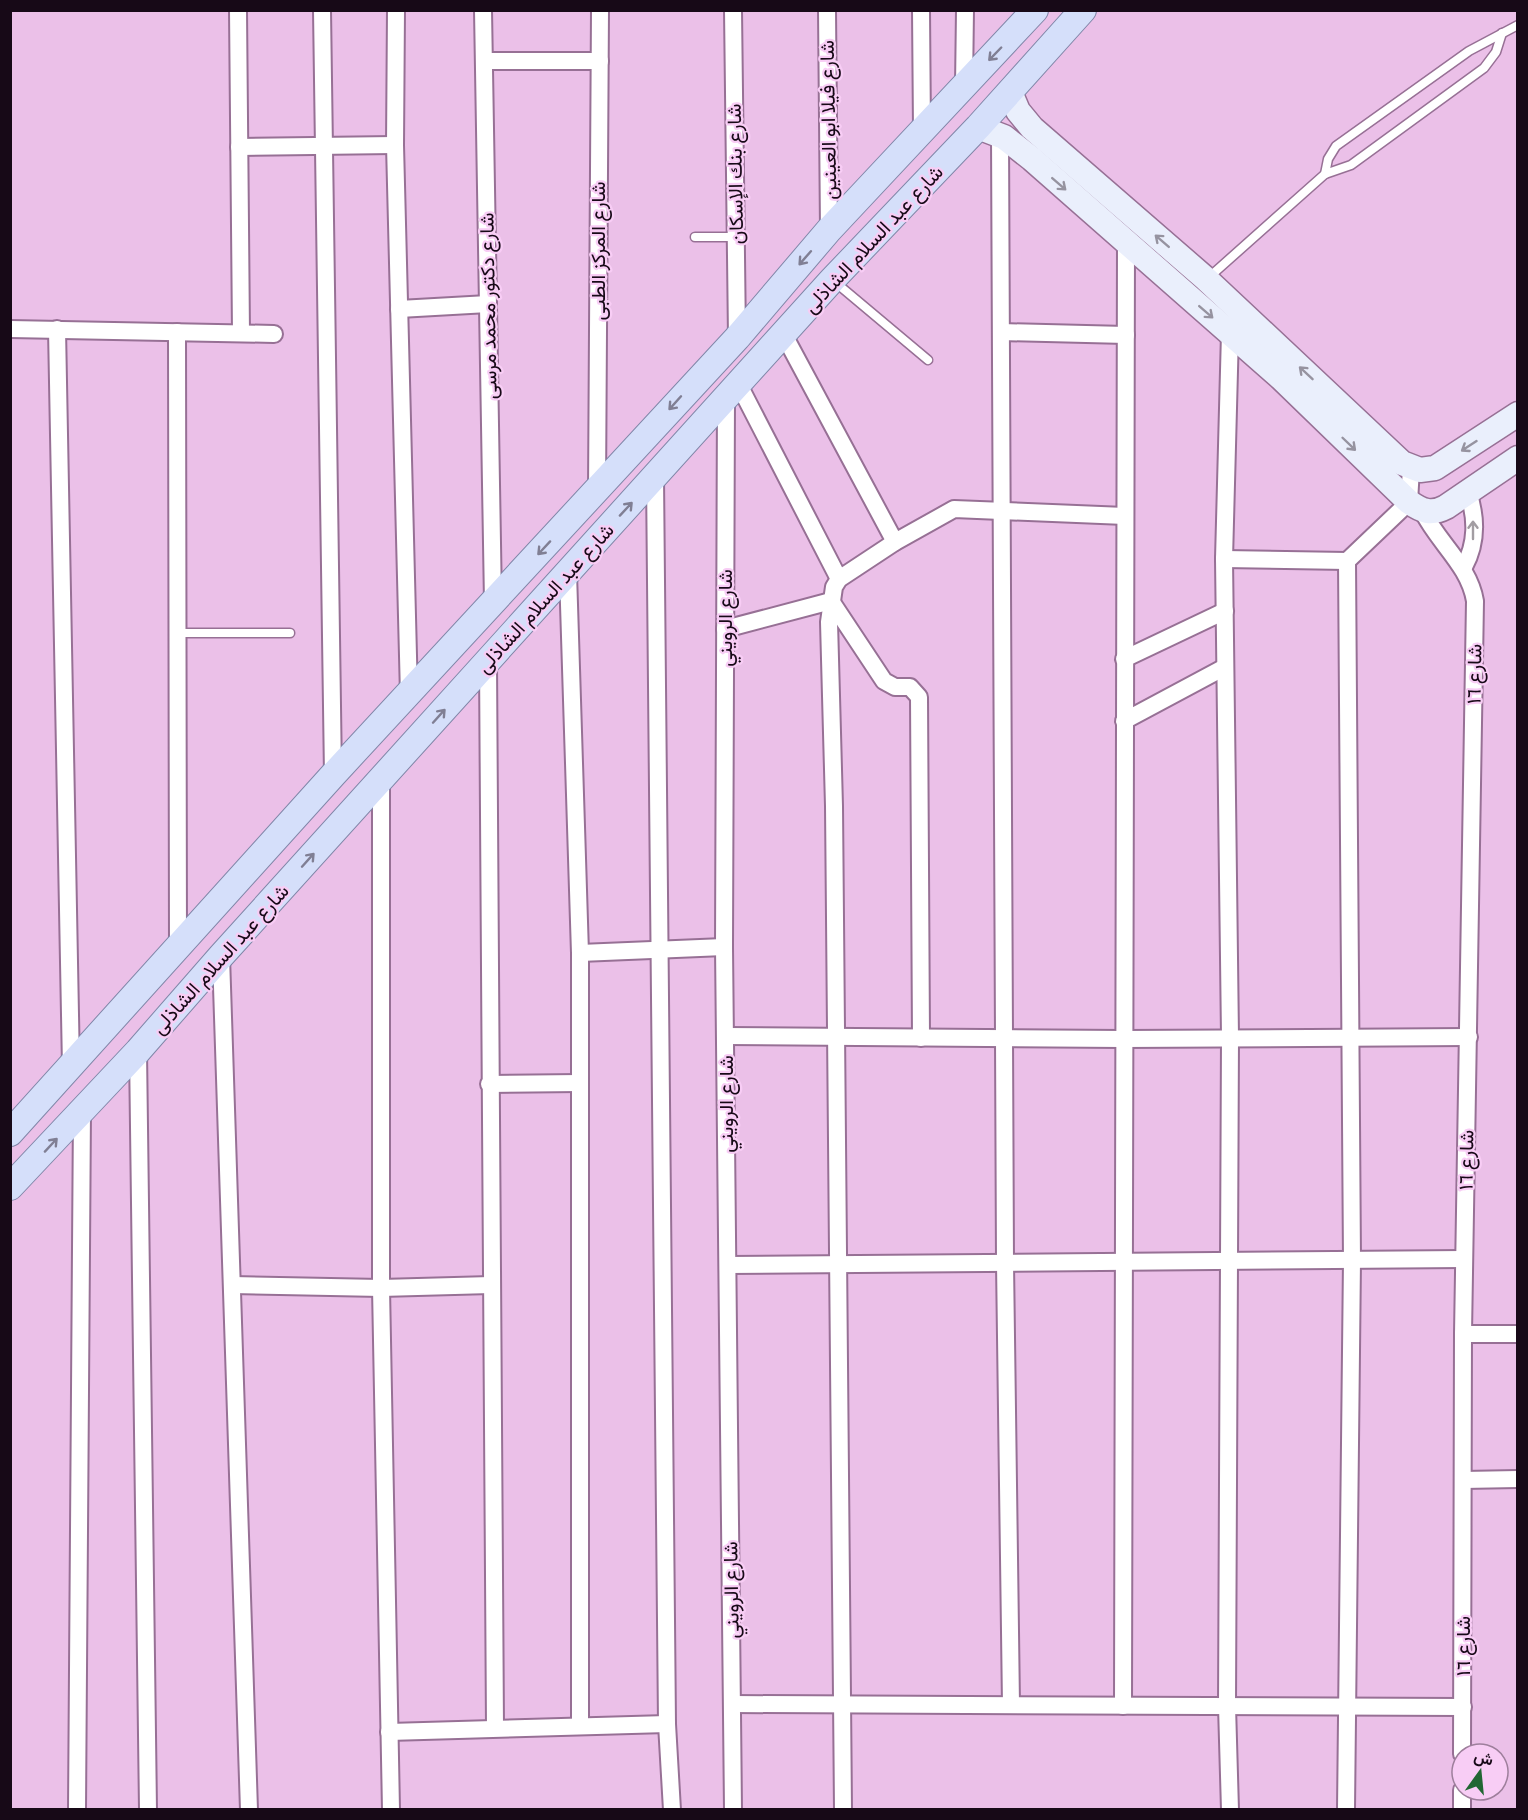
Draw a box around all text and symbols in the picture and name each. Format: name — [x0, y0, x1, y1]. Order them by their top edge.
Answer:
street label: شارع فيلا ابو العينين — [814, 40, 843, 200]
one-way arrow — [988, 46, 1002, 61]
street label: شارع بنك الإسكان — [721, 103, 750, 245]
street label: شارع عبد السلام الشاذلى — [797, 159, 949, 319]
one-way arrow — [1051, 177, 1066, 191]
street label: شارع المركز الطبى — [585, 181, 612, 321]
street label: شارع دكتور محمد مرسى — [473, 212, 504, 400]
one-way arrow — [1155, 234, 1170, 248]
one-way arrow — [798, 250, 812, 265]
one-way arrow — [1198, 305, 1213, 319]
one-way arrow — [1298, 366, 1313, 381]
one-way arrow — [668, 395, 682, 410]
one-way arrow — [1342, 437, 1357, 452]
one-way arrow — [1460, 440, 1477, 453]
one-way arrow — [619, 502, 633, 517]
street label: شارع عبد السلام الشاذلى — [471, 517, 620, 679]
one-way arrow — [1467, 521, 1479, 541]
one-way arrow — [537, 540, 551, 555]
street label: شارع الرويني — [712, 569, 742, 667]
street label: شارع ١٦ — [1460, 644, 1489, 704]
one-way arrow — [432, 708, 446, 723]
one-way arrow — [301, 853, 315, 868]
street label: شارع عبد السلام الشاذلى — [146, 878, 295, 1040]
street label: شارع الرويني — [713, 1055, 743, 1153]
street label: شارع ١٦ — [1452, 1130, 1481, 1190]
one-way arrow — [43, 1138, 57, 1153]
street label: شارع الرويني — [717, 1541, 749, 1639]
street label: شارع ١٦ — [1450, 1616, 1477, 1676]
north arrow — [1450, 1742, 1510, 1802]
text: ش — [1472, 1745, 1496, 1770]

